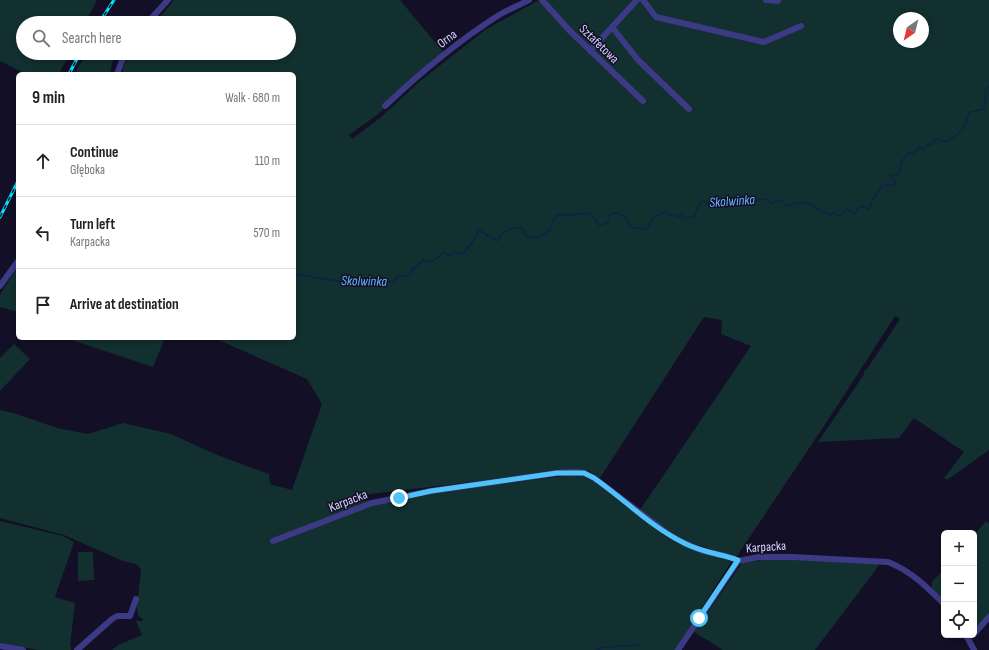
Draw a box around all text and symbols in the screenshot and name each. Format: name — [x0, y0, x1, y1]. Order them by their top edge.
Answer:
north arrow — [893, 12, 929, 48]
search box — [16, 16, 296, 60]
street label: Sztafetowa — [576, 21, 622, 67]
street label: Orna — [434, 26, 460, 52]
icon: search — [30, 27, 52, 49]
text: Search here — [62, 29, 122, 48]
text: 9 min — [32, 88, 65, 108]
text: Walk · 680 m — [225, 90, 280, 106]
text: Continue — [70, 143, 119, 162]
icon: ahead — [32, 150, 54, 172]
text: 110 m — [255, 153, 280, 169]
text: Głęboka — [70, 162, 105, 178]
water label: Skolwinka — [708, 191, 756, 211]
text: Turn left — [70, 215, 115, 234]
icon: left — [32, 222, 54, 244]
text: 570 m — [253, 225, 280, 241]
text: Karpacka — [70, 234, 110, 250]
water label: Skolwinka — [341, 272, 387, 290]
icon: arrive — [32, 294, 54, 316]
text: Arrive at destination — [70, 295, 179, 314]
street label: Karpacka — [326, 486, 370, 516]
route end — [390, 489, 408, 507]
map controls — [941, 530, 977, 638]
button: + — [941, 530, 977, 566]
street label: Karpacka — [745, 538, 787, 556]
button: − — [941, 566, 977, 602]
button: locate — [941, 602, 977, 638]
route start — [690, 609, 708, 627]

